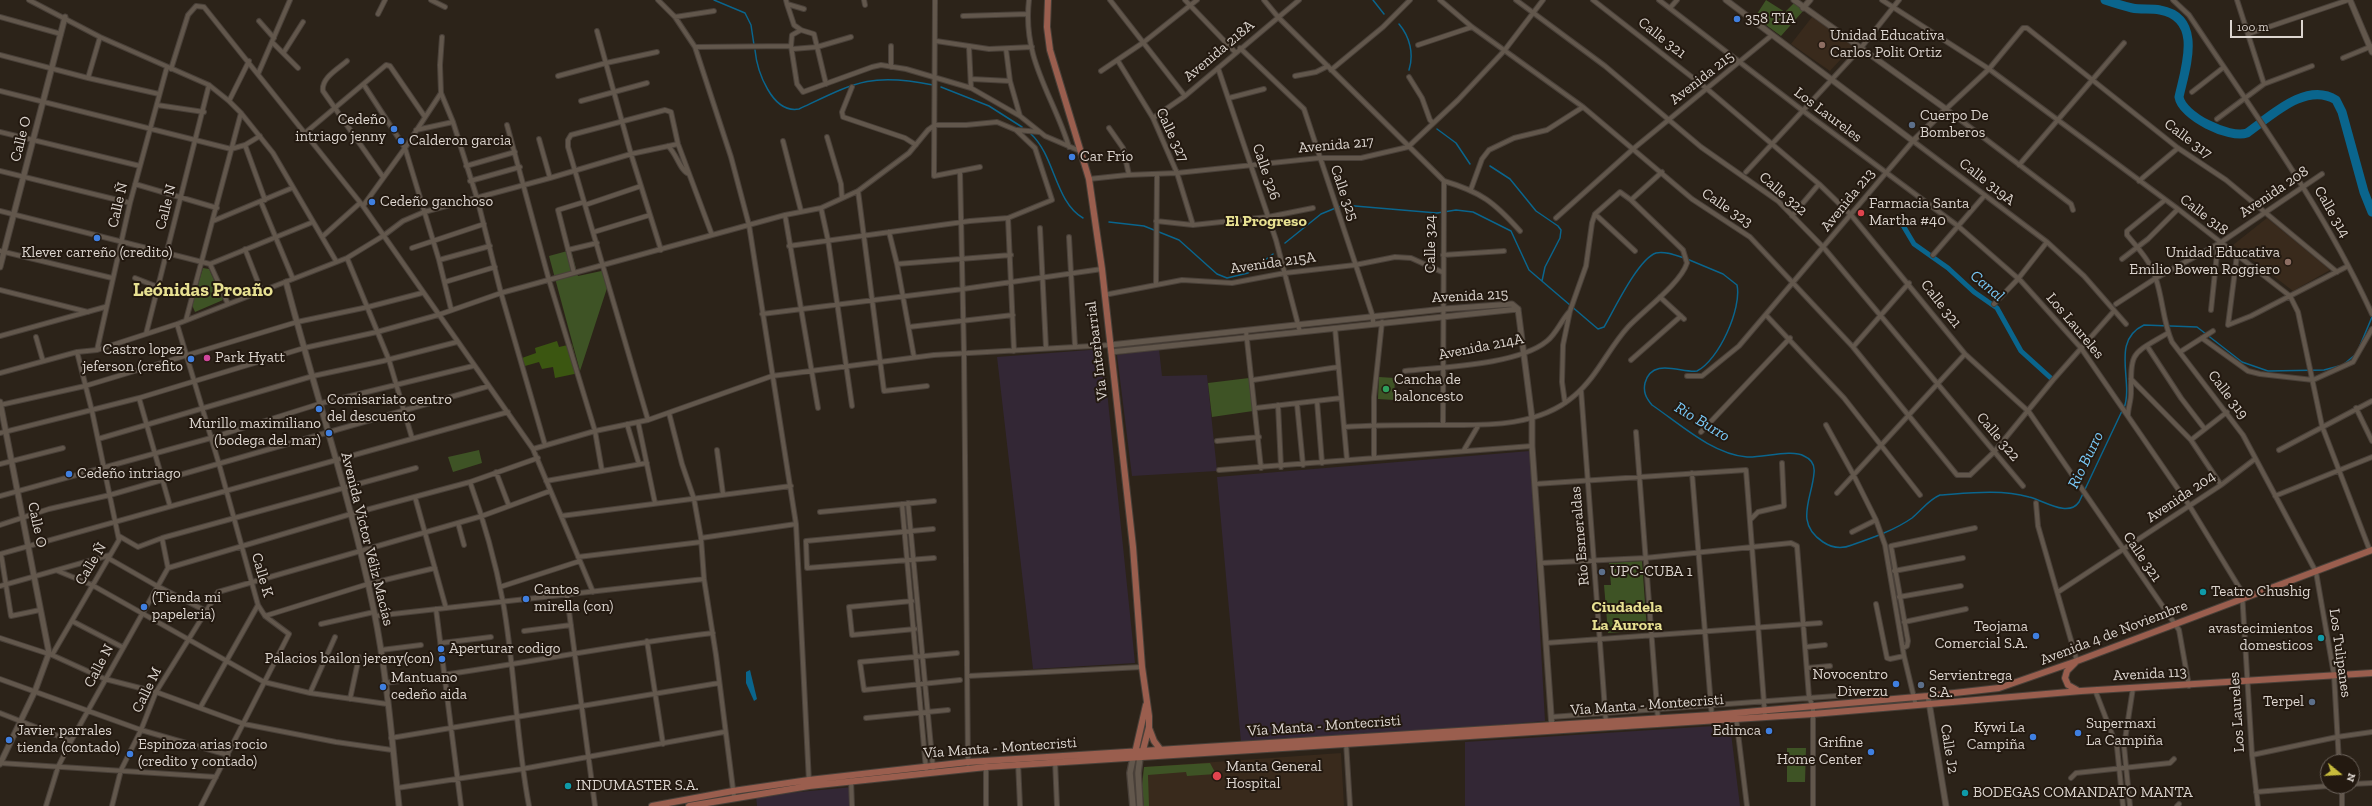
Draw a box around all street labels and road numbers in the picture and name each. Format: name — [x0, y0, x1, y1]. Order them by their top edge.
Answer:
street label: Calle 321 — [1634, 14, 1690, 62]
street label: Avenida 218A — [1180, 16, 1258, 86]
street label: Avenida 215 — [1666, 47, 1738, 109]
street label: Los Laureles — [1790, 84, 1866, 146]
street label: Calle 327 — [1152, 105, 1192, 165]
street label: Calle O — [7, 114, 35, 164]
street label: Calle 317 — [2161, 115, 2215, 163]
street label: Avenida 217 — [1298, 133, 1374, 157]
street label: Calle 326 — [1248, 141, 1284, 203]
street label: Calle 319A — [1955, 155, 2019, 209]
street label: Avenida 208 — [2236, 162, 2312, 222]
street label: Calle 325 — [1326, 163, 1362, 223]
street label: Avenida 213 — [1817, 165, 1879, 235]
street label: Calle 322 — [1755, 168, 1811, 220]
street label: Calle Ñ — [104, 180, 132, 230]
street label: Calle N — [152, 182, 180, 232]
street label: Calle 314 — [2310, 183, 2354, 241]
street label: Calle 323 — [1698, 184, 1756, 232]
street label: Calle 318 — [2176, 191, 2232, 239]
street label: Calle 324 — [1422, 215, 1440, 273]
street label: Avenida 215A — [1229, 248, 1317, 278]
street label: Calle 321 — [1917, 276, 1965, 332]
street label: Avenida 215 — [1431, 285, 1509, 307]
street label: Los Laureles — [2042, 289, 2108, 363]
street label: Vía Interbarrial — [1082, 300, 1112, 402]
street label: Avenida 214A — [1437, 330, 1525, 364]
street label: Calle 319 — [2204, 367, 2252, 423]
street label: Calle 322 — [1972, 409, 2024, 465]
street label: Avenida Víctor Véliz Macías — [337, 450, 397, 628]
street label: Avenida 204 — [2143, 467, 2219, 527]
street label: Río Esmeraldas — [1567, 486, 1593, 586]
street label: Calle O — [23, 500, 51, 550]
street label: Calle 321 — [2119, 529, 2165, 585]
street label: Calle Ñ — [71, 539, 111, 589]
street label: Calle K — [247, 551, 277, 599]
street label: Avenida 4 de Noviembre — [2038, 597, 2190, 669]
street label: Los Tulipanes — [2325, 607, 2355, 699]
street label: Calle N — [80, 641, 118, 691]
street label: Avenida 113 — [2113, 663, 2187, 685]
street label: Calle M — [128, 664, 166, 716]
street label: Los Laureles — [2225, 671, 2249, 753]
street label: Vía Manta - Montecristi — [1570, 691, 1724, 719]
street label: Vía Manta - Montecristi — [1247, 712, 1401, 740]
street label: Calle J2 — [1936, 723, 1962, 775]
street label: Vía Manta - Montecristi — [923, 734, 1077, 762]

